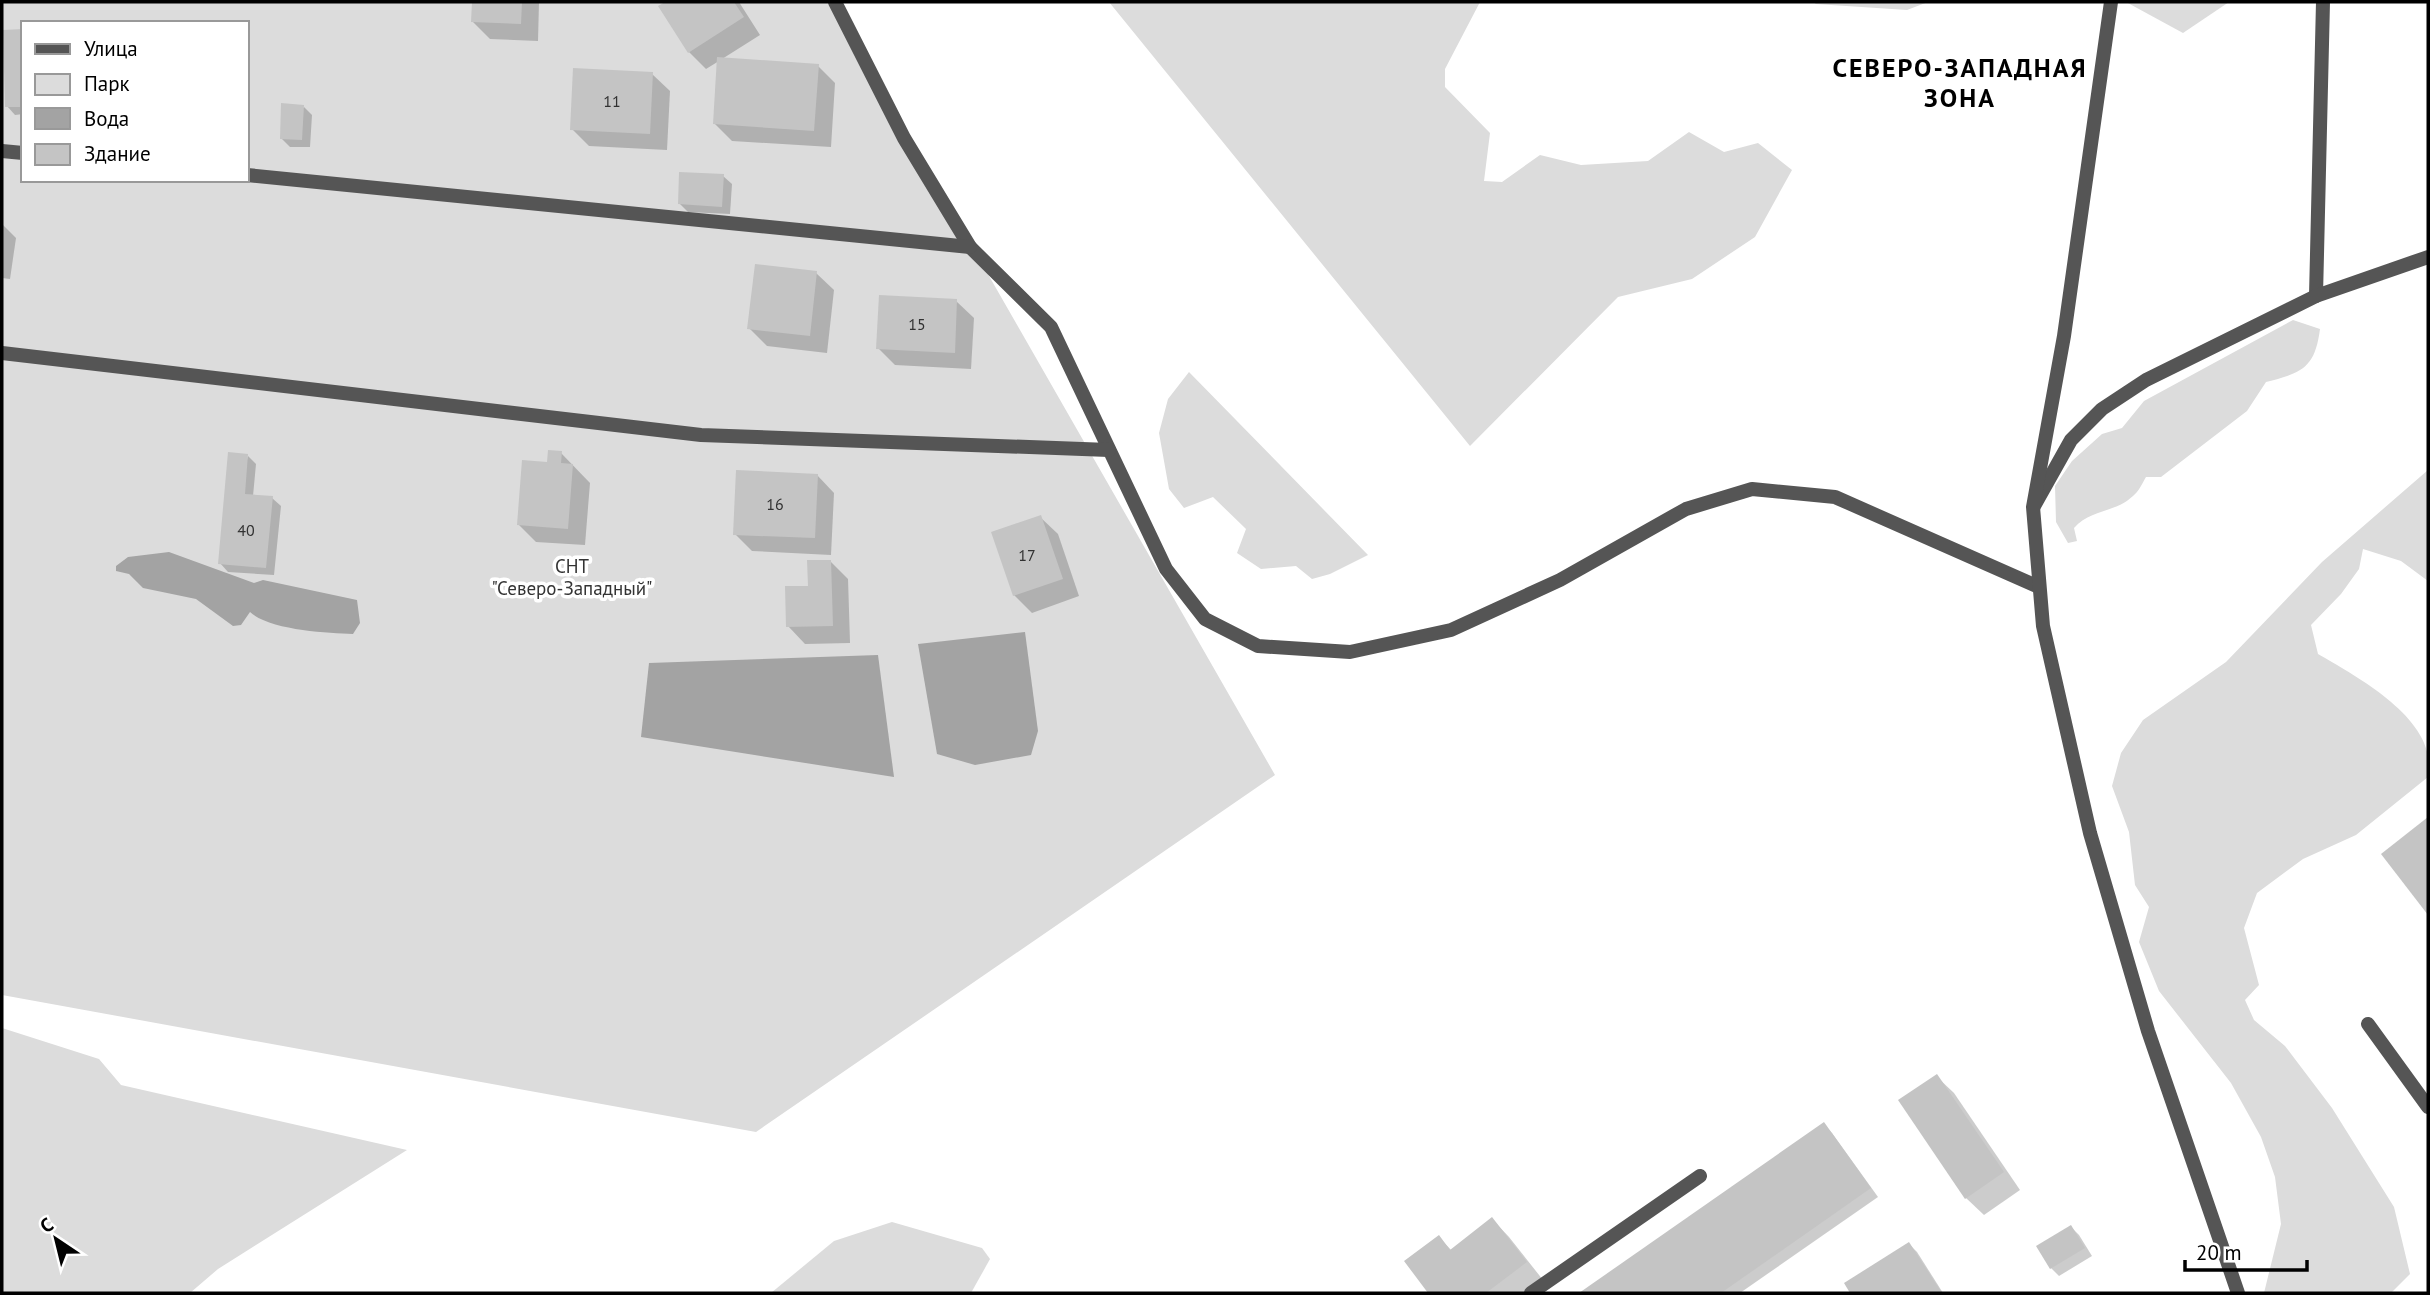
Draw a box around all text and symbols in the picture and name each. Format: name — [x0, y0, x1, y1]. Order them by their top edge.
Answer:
legend — [21, 21, 248, 182]
text: Улица — [84, 35, 138, 62]
district label: СЕВЕРО-ЗАПАДНАЯ ЗОНА — [1832, 51, 2088, 114]
text: Парк — [84, 70, 130, 97]
house number: 11 — [603, 91, 621, 111]
text: Вода — [84, 105, 129, 132]
text: Здание — [84, 140, 151, 167]
house number: 15 — [908, 314, 926, 334]
house number: 16 — [766, 494, 784, 514]
house number: 40 — [237, 520, 255, 540]
house number: 17 — [1018, 545, 1036, 565]
park label: СНТ "Северо-Западный" — [492, 554, 653, 600]
north arrow — [21, 1204, 91, 1274]
text: С — [35, 1212, 58, 1238]
scale bar — [2185, 1228, 2308, 1272]
text: 20 m — [2196, 1239, 2242, 1266]

